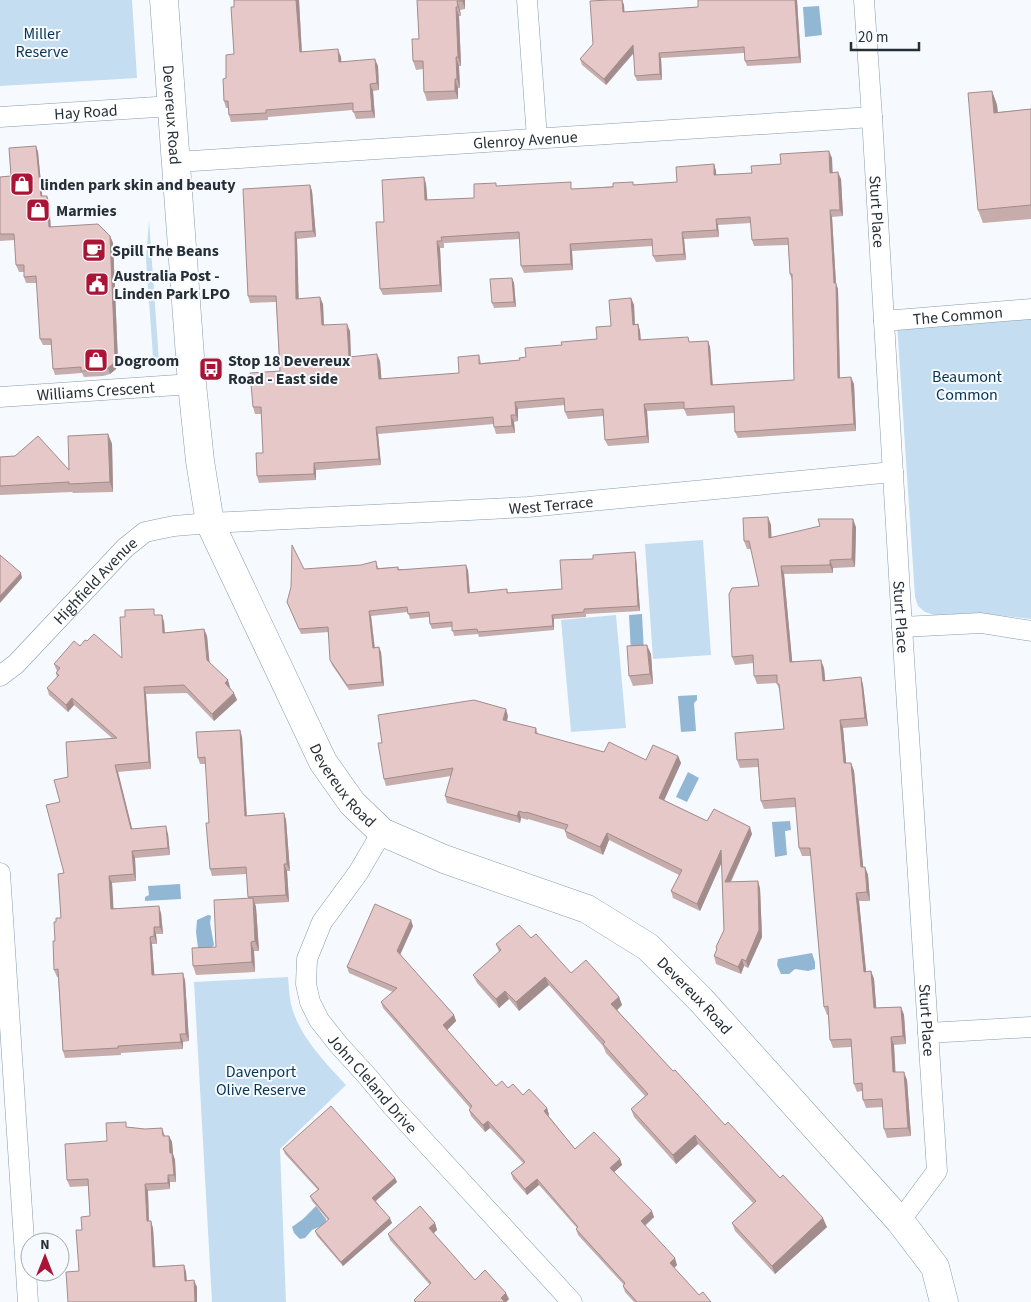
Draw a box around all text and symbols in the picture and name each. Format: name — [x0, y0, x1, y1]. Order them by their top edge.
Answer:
scale bar — [851, 20, 918, 52]
park label: Miller Reserve — [16, 23, 68, 63]
text: 20 m — [858, 27, 888, 48]
street label: Devereux Road — [157, 64, 186, 165]
street label: Hay Road — [53, 100, 118, 126]
street label: Glenroy Avenue — [472, 126, 578, 155]
shop icon: linden park skin and beauty — [9, 171, 35, 197]
place label: linden park skin and beauty — [40, 174, 236, 196]
street label: Sturt Place — [863, 175, 890, 249]
shop icon: Marmies — [25, 197, 51, 223]
place label: Marmies — [56, 200, 117, 222]
cafe icon: Spill The Beans — [81, 237, 107, 263]
place label: Spill The Beans — [112, 240, 219, 262]
place label: Australia Post - Linden Park LPO — [113, 265, 230, 305]
public building icon: Australia Post - Linden Park LPO — [84, 271, 110, 297]
street label: The Common — [912, 301, 1004, 331]
shop icon: Dogroom — [83, 347, 109, 373]
place label: Dogroom — [114, 350, 179, 372]
place label: Stop 18 Devereux Road - East side — [228, 350, 350, 390]
bus stop icon: Stop 18 Devereux Road - East side — [198, 356, 224, 382]
park label: Beaumont Common — [932, 366, 1003, 406]
street label: Williams Crescent — [36, 377, 156, 406]
street label: West Terrace — [508, 491, 594, 520]
street label: Highfield Avenue — [49, 532, 142, 630]
street label: Sturt Place — [887, 580, 914, 654]
street label: Devereux Road — [304, 740, 381, 833]
street label: Devereux Road — [652, 952, 737, 1040]
street label: Sturt Place — [913, 983, 940, 1057]
street label: John Cleland Drive — [322, 1030, 422, 1139]
park label: Davenport Olive Reserve — [216, 1061, 306, 1101]
north arrow — [20, 1232, 70, 1282]
text: N — [40, 1235, 50, 1255]

